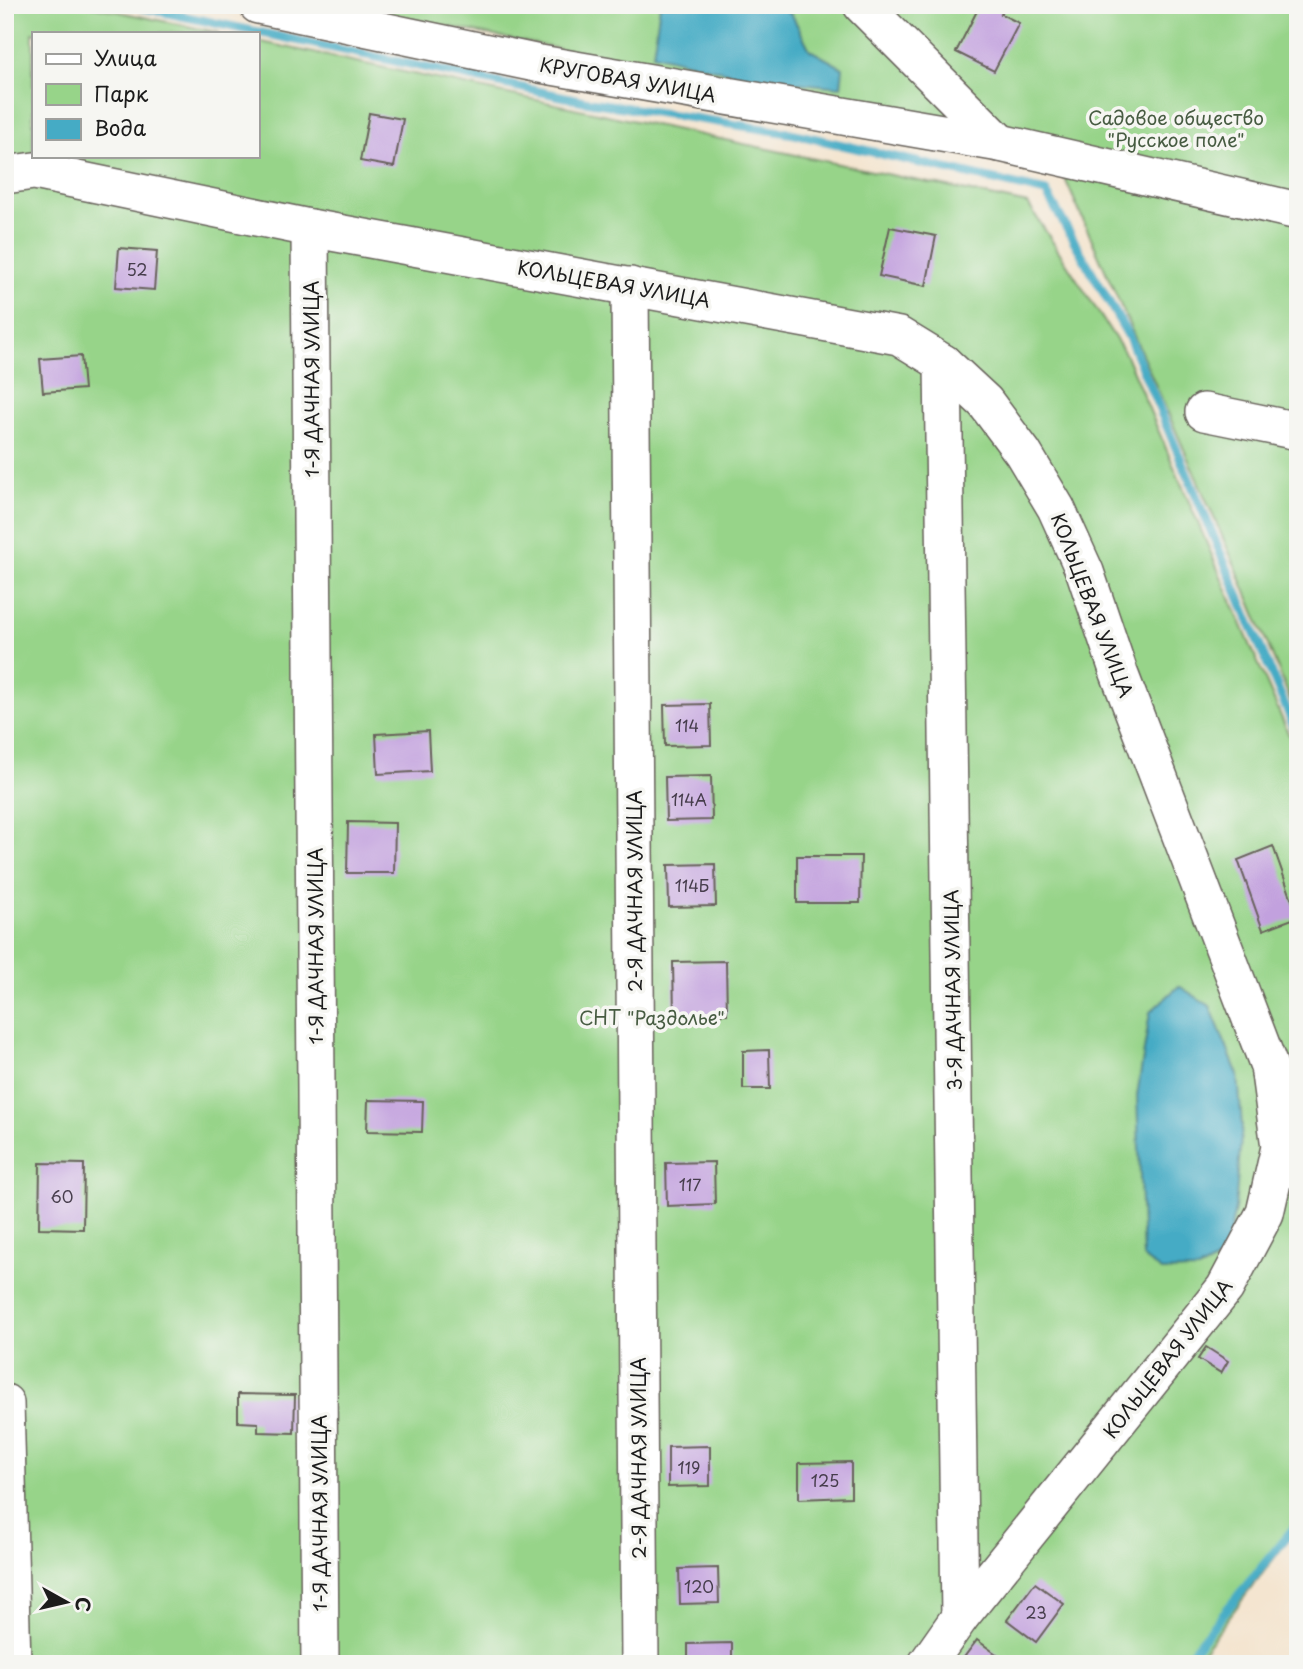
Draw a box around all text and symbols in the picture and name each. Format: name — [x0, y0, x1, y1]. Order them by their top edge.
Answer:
legend — [32, 32, 259, 158]
text: Улица — [94, 41, 157, 73]
street label: КРУГОВАЯ УЛИЦА — [538, 50, 718, 108]
text: Парк — [94, 77, 149, 109]
park label: Садовое общество "Русское поле" — [1088, 103, 1264, 153]
text: Вода — [94, 111, 146, 143]
street label: КОЛЬЦЕВАЯ УЛИЦА — [515, 252, 713, 314]
house number: 52 — [126, 257, 148, 281]
street label: 1-Я ДАЧНАЯ УЛИЦА — [297, 280, 325, 478]
street label: КОЛЬЦЕВАЯ УЛИЦА — [1045, 509, 1141, 701]
house number: 114 — [675, 713, 699, 737]
house number: 114А — [671, 787, 707, 811]
street label: 2-Я ДАЧНАЯ УЛИЦА — [620, 790, 648, 992]
street label: 1-Я ДАЧНАЯ УЛИЦА — [301, 847, 329, 1045]
house number: 114Б — [675, 873, 709, 897]
street label: 3-Я ДАЧНАЯ УЛИЦА — [936, 889, 968, 1091]
park label: СНТ "Раздолье" — [579, 1003, 725, 1031]
house number: 117 — [679, 1172, 701, 1196]
house number: 60 — [51, 1184, 73, 1208]
street label: КОЛЬЦЕВАЯ УЛИЦА — [1096, 1272, 1238, 1444]
street label: 2-Я ДАЧНАЯ УЛИЦА — [624, 1357, 652, 1559]
street label: 1-Я ДАЧНАЯ УЛИЦА — [305, 1414, 333, 1612]
house number: 119 — [678, 1455, 700, 1479]
house number: 125 — [811, 1468, 839, 1492]
north arrow — [32, 1568, 102, 1638]
house number: 120 — [684, 1574, 714, 1598]
text: С — [69, 1595, 99, 1614]
house number: 23 — [1025, 1600, 1047, 1624]

